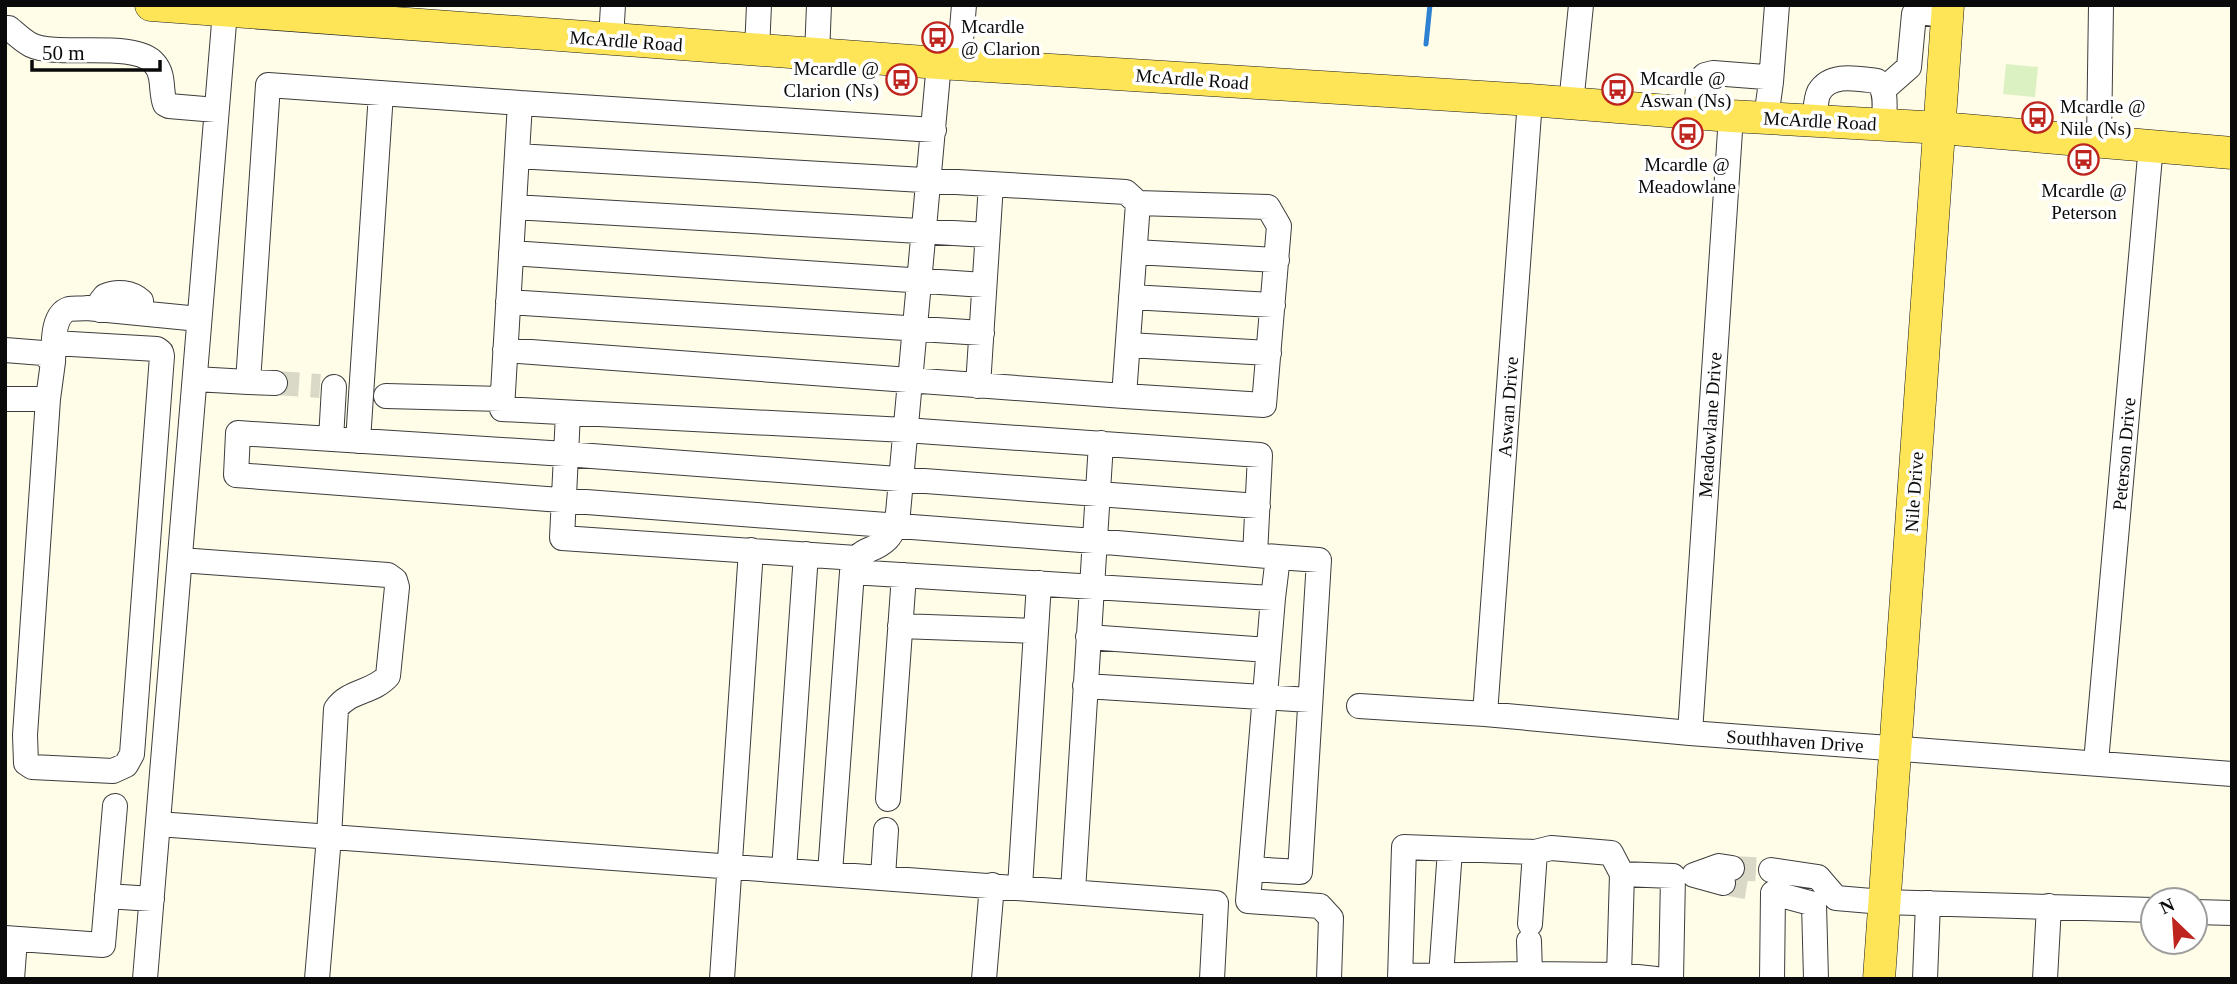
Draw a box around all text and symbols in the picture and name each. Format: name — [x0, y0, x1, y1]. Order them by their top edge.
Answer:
place label: Mcardle @ Clarion — [961, 16, 1041, 59]
bus stop icon: Mcardle @ Clarion — [921, 20, 955, 54]
street label: McArdle Road — [569, 27, 684, 55]
scale bar — [32, 28, 159, 72]
text: 50 m — [42, 41, 85, 65]
place label: Mcardle @ Clarion (Ns) — [783, 58, 879, 102]
bus stop icon: Mcardle @ Clarion (Ns) — [885, 62, 919, 96]
street label: McArdle Road — [1135, 65, 1250, 93]
place label: Mcardle @ Aswan (Ns) — [1640, 68, 1731, 112]
bus stop icon: Mcardle @ Aswan (Ns) — [1600, 72, 1634, 106]
place label: Mcardle @ Nile (Ns) — [2060, 96, 2146, 140]
bus stop icon: Mcardle @ Nile (Ns) — [2020, 100, 2054, 134]
street label: McArdle Road — [1763, 108, 1878, 134]
bus stop icon: Mcardle @ Meadowlane — [1670, 116, 1704, 150]
bus stop icon: Mcardle @ Peterson — [2067, 142, 2101, 176]
place label: Mcardle @ Meadowlane — [1638, 154, 1736, 197]
place label: Mcardle @ Peterson — [2041, 180, 2127, 223]
street label: Meadowlane Drive — [1694, 351, 1726, 499]
street label: Aswan Drive — [1494, 356, 1522, 458]
street label: Peterson Drive — [2109, 397, 2139, 511]
street label: Nile Drive — [1901, 451, 1927, 533]
street label: Southhaven Drive — [1726, 726, 1864, 756]
north arrow — [2139, 886, 2209, 956]
text: N — [2156, 894, 2178, 918]

